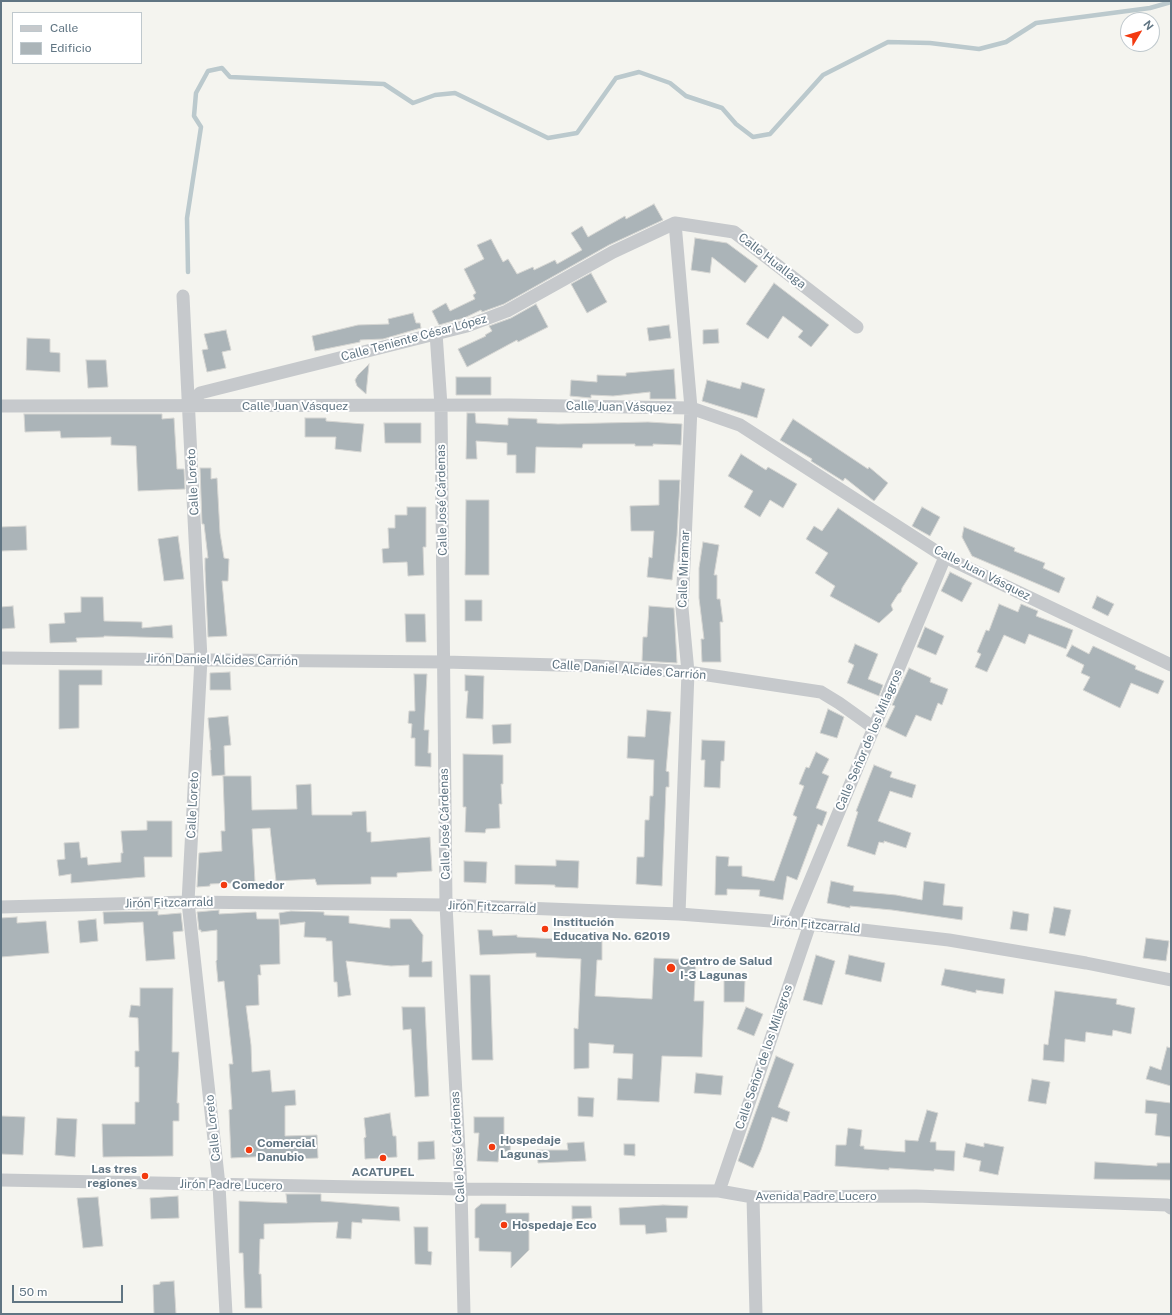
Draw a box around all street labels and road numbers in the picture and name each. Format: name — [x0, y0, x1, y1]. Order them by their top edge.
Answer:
street label: Calle Huallaga — [735, 230, 809, 292]
street label: Calle Teniente César López — [340, 312, 488, 364]
street label: Calle Juan Vásquez — [242, 399, 348, 413]
street label: Calle Juan Vásquez — [566, 399, 672, 415]
street label: Calle José Cárdenas — [434, 444, 450, 556]
street label: Calle Loreto — [184, 448, 202, 516]
street label: Calle Miramar — [675, 530, 693, 608]
street label: Calle Juan Vásquez — [931, 542, 1033, 604]
street label: Jirón Daniel Alcides Carrión — [146, 651, 298, 669]
street label: Calle Daniel Alcides Carrión — [551, 657, 707, 683]
street label: Calle Señor de los Milagros — [833, 667, 905, 813]
street label: Calle José Cárdenas — [437, 768, 453, 880]
street label: Calle Loreto — [184, 771, 202, 839]
street label: Jirón Fitzcarrald — [124, 895, 214, 911]
street label: Jirón Fitzcarrald — [447, 898, 537, 916]
street label: Jirón Fitzcarrald — [771, 914, 861, 936]
street label: Calle Señor de los Milagros — [732, 983, 796, 1131]
street label: Calle José Cárdenas — [448, 1091, 468, 1203]
street label: Calle Loreto — [202, 1094, 224, 1162]
street label: Jirón Padre Lucero — [179, 1177, 283, 1193]
street label: Avenida Padre Lucero — [755, 1189, 877, 1203]

